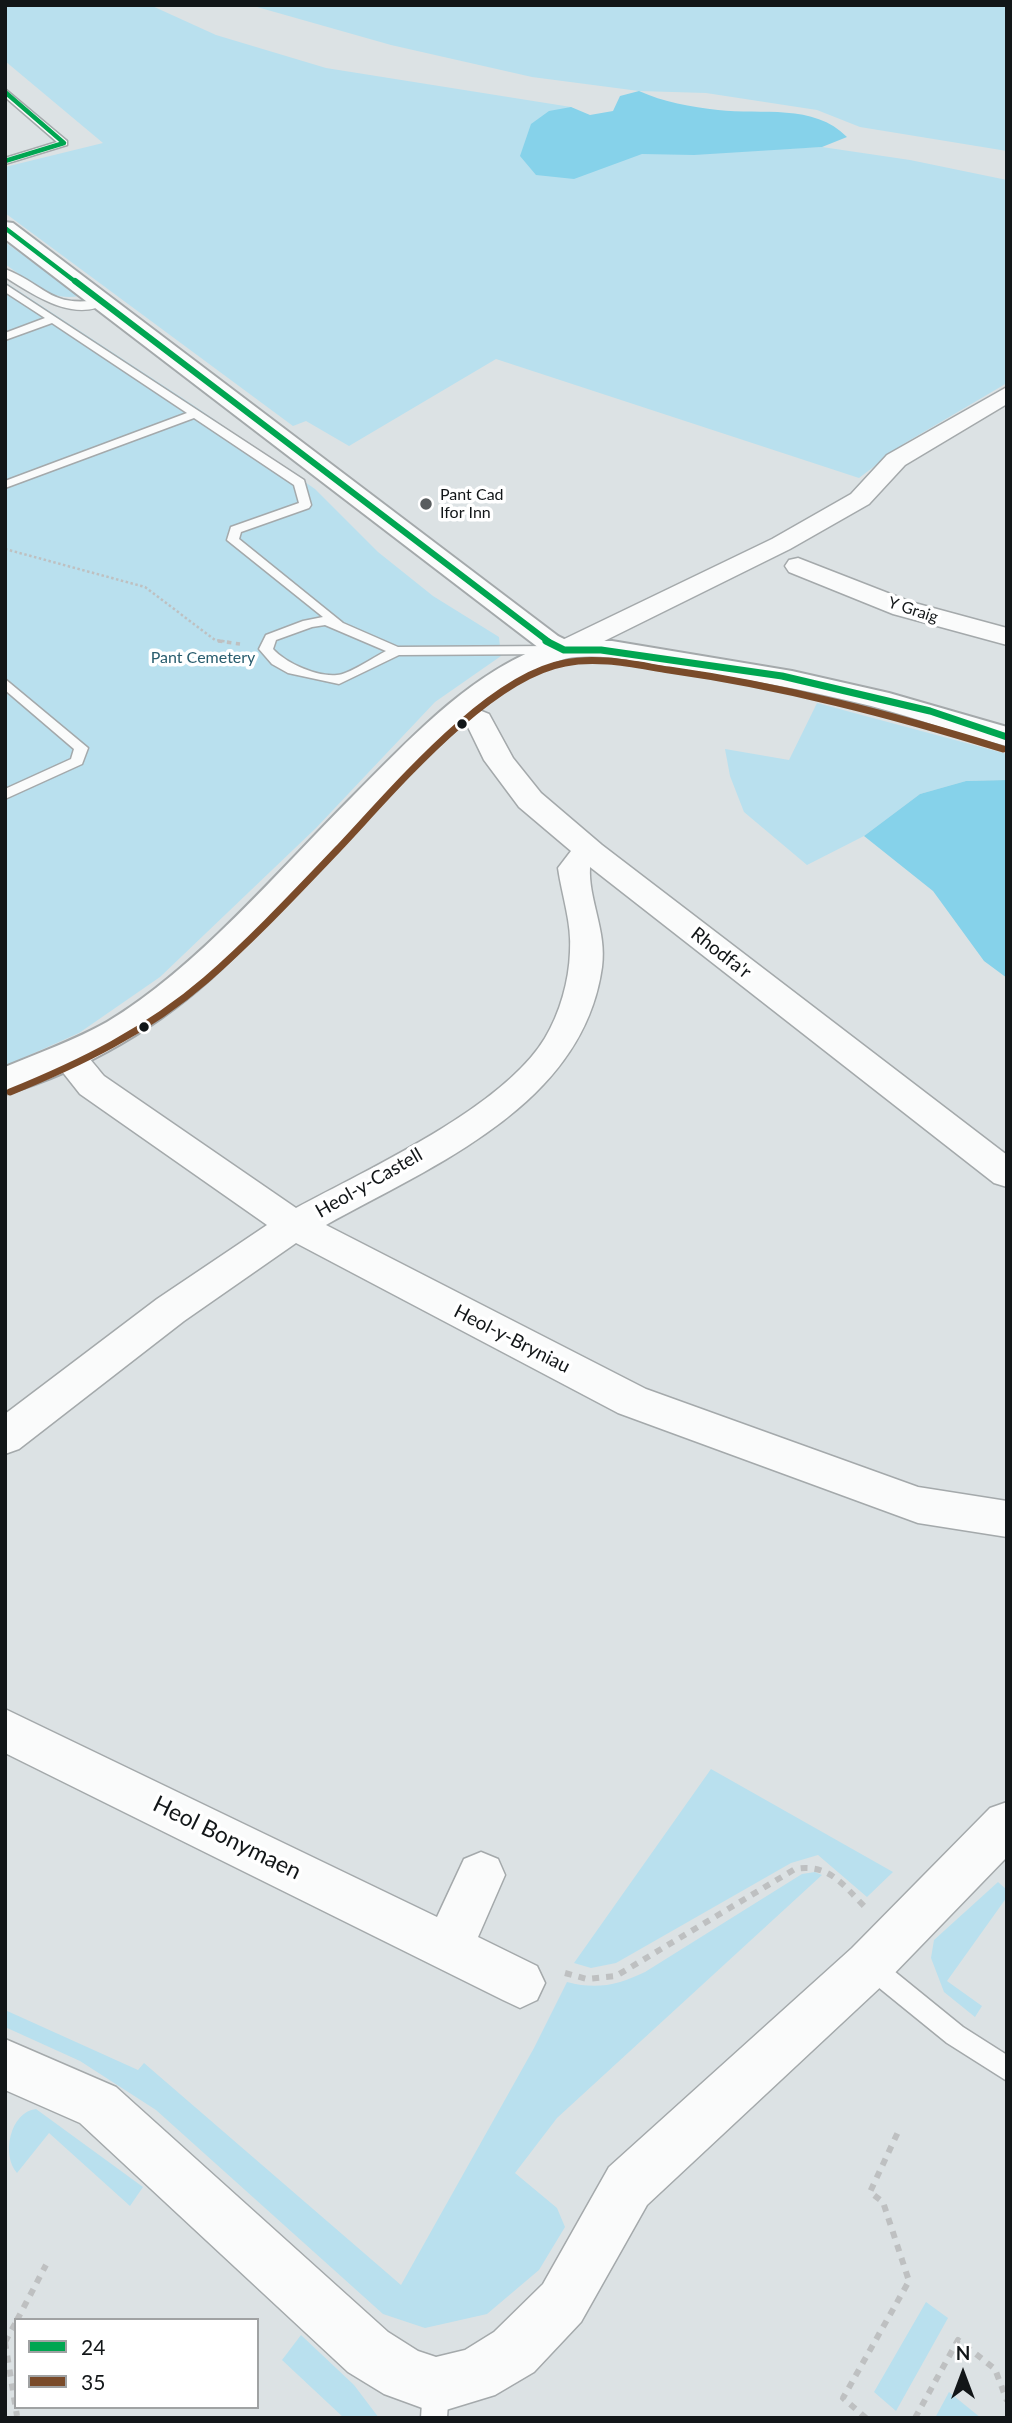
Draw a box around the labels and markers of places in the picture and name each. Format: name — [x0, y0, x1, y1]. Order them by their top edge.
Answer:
place label: Pant Cad Ifor Inn — [440, 485, 504, 523]
marker: Pant Cad Ifor Inn — [418, 496, 434, 512]
unlabelled marker — [455, 717, 469, 731]
unlabelled marker — [137, 1020, 151, 1034]

